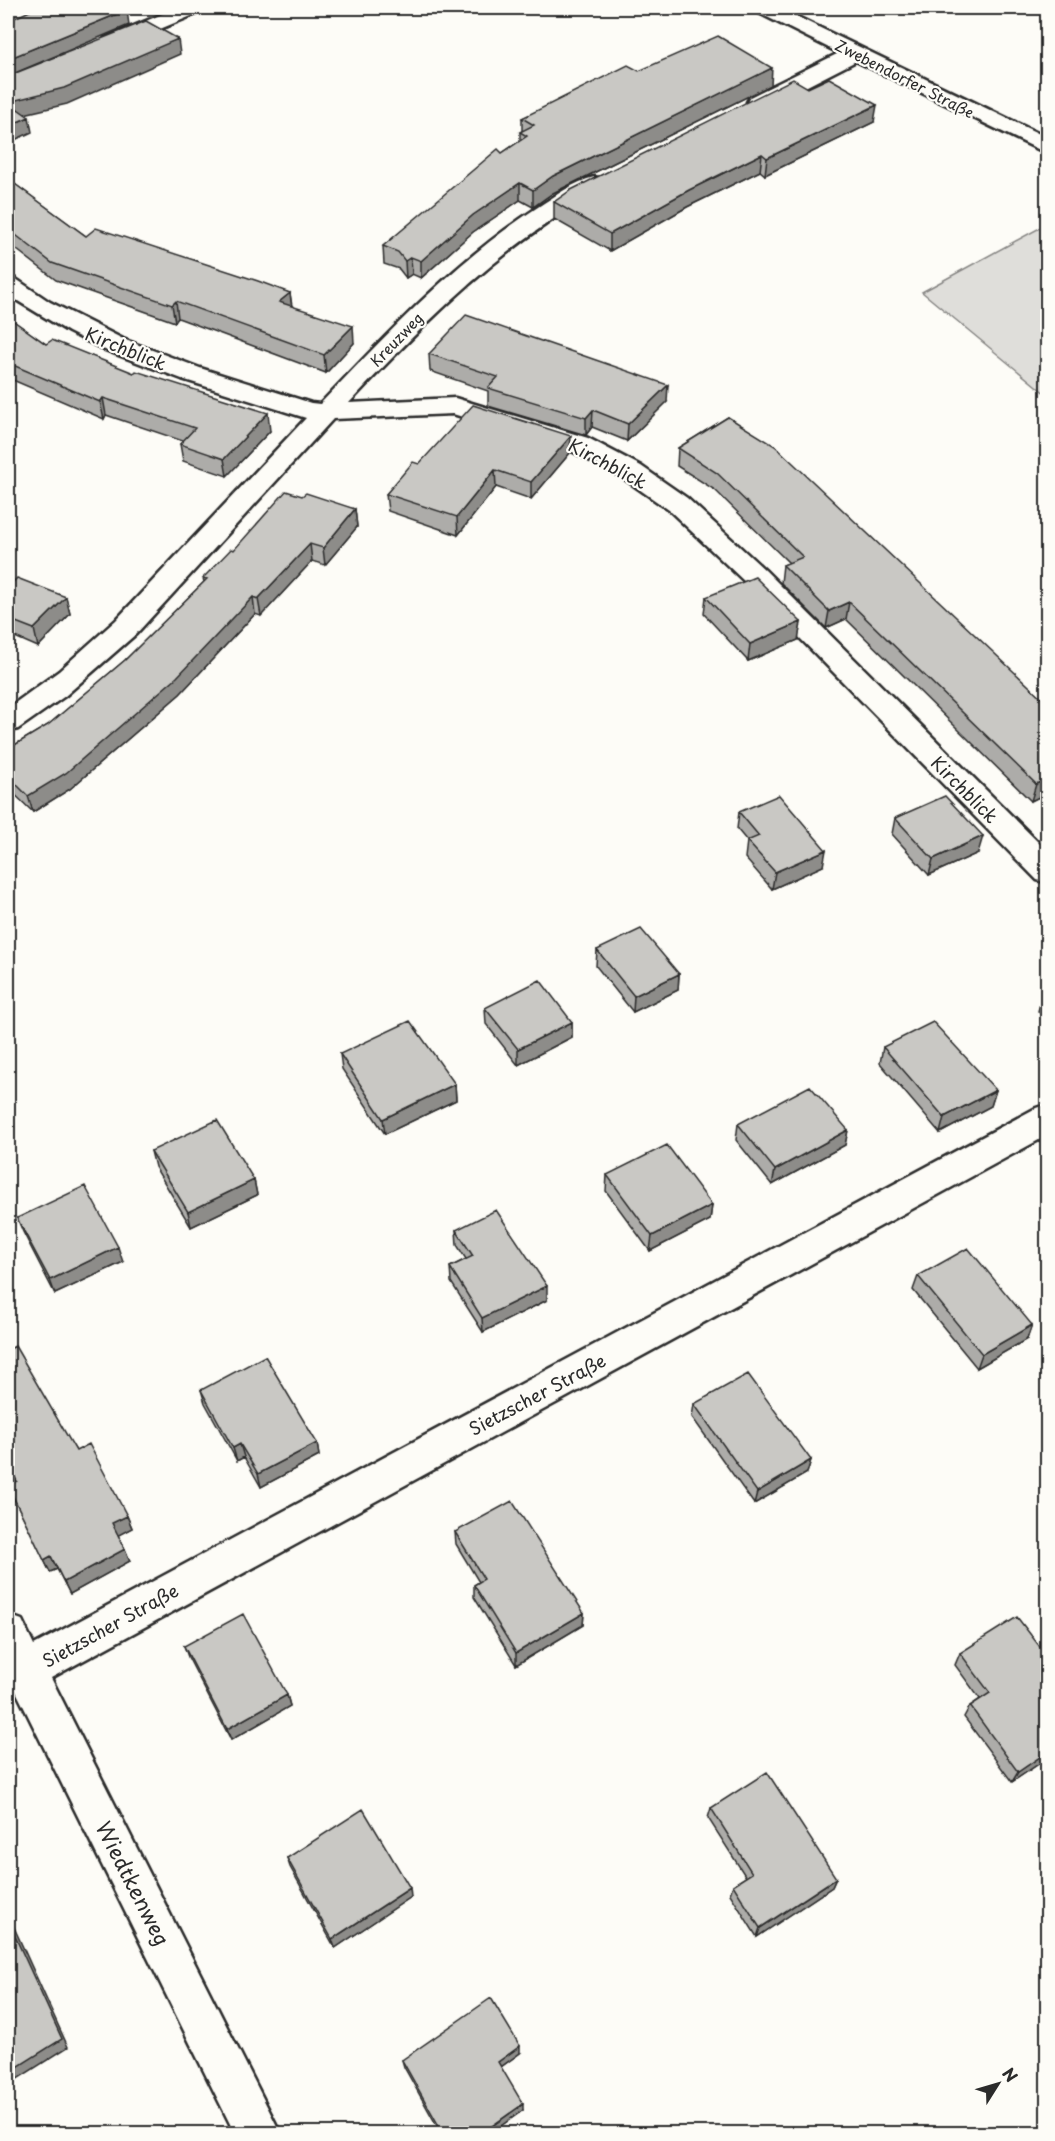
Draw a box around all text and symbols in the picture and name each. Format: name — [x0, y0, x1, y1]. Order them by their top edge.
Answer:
street label: Zwebendorfer Straße — [832, 33, 978, 123]
street label: Kreuzweg — [364, 306, 428, 372]
street label: Kirchblick — [81, 319, 171, 377]
street label: Kirchblick — [564, 431, 652, 495]
street label: Kirchblick — [925, 749, 1005, 829]
street label: Sietzscher Straße — [464, 1346, 610, 1442]
street label: Sietzscher Straße — [37, 1576, 183, 1674]
street label: Wiedtkenweg — [89, 1815, 179, 1951]
north arrow — [968, 2054, 1028, 2114]
text: N — [997, 2062, 1024, 2087]

